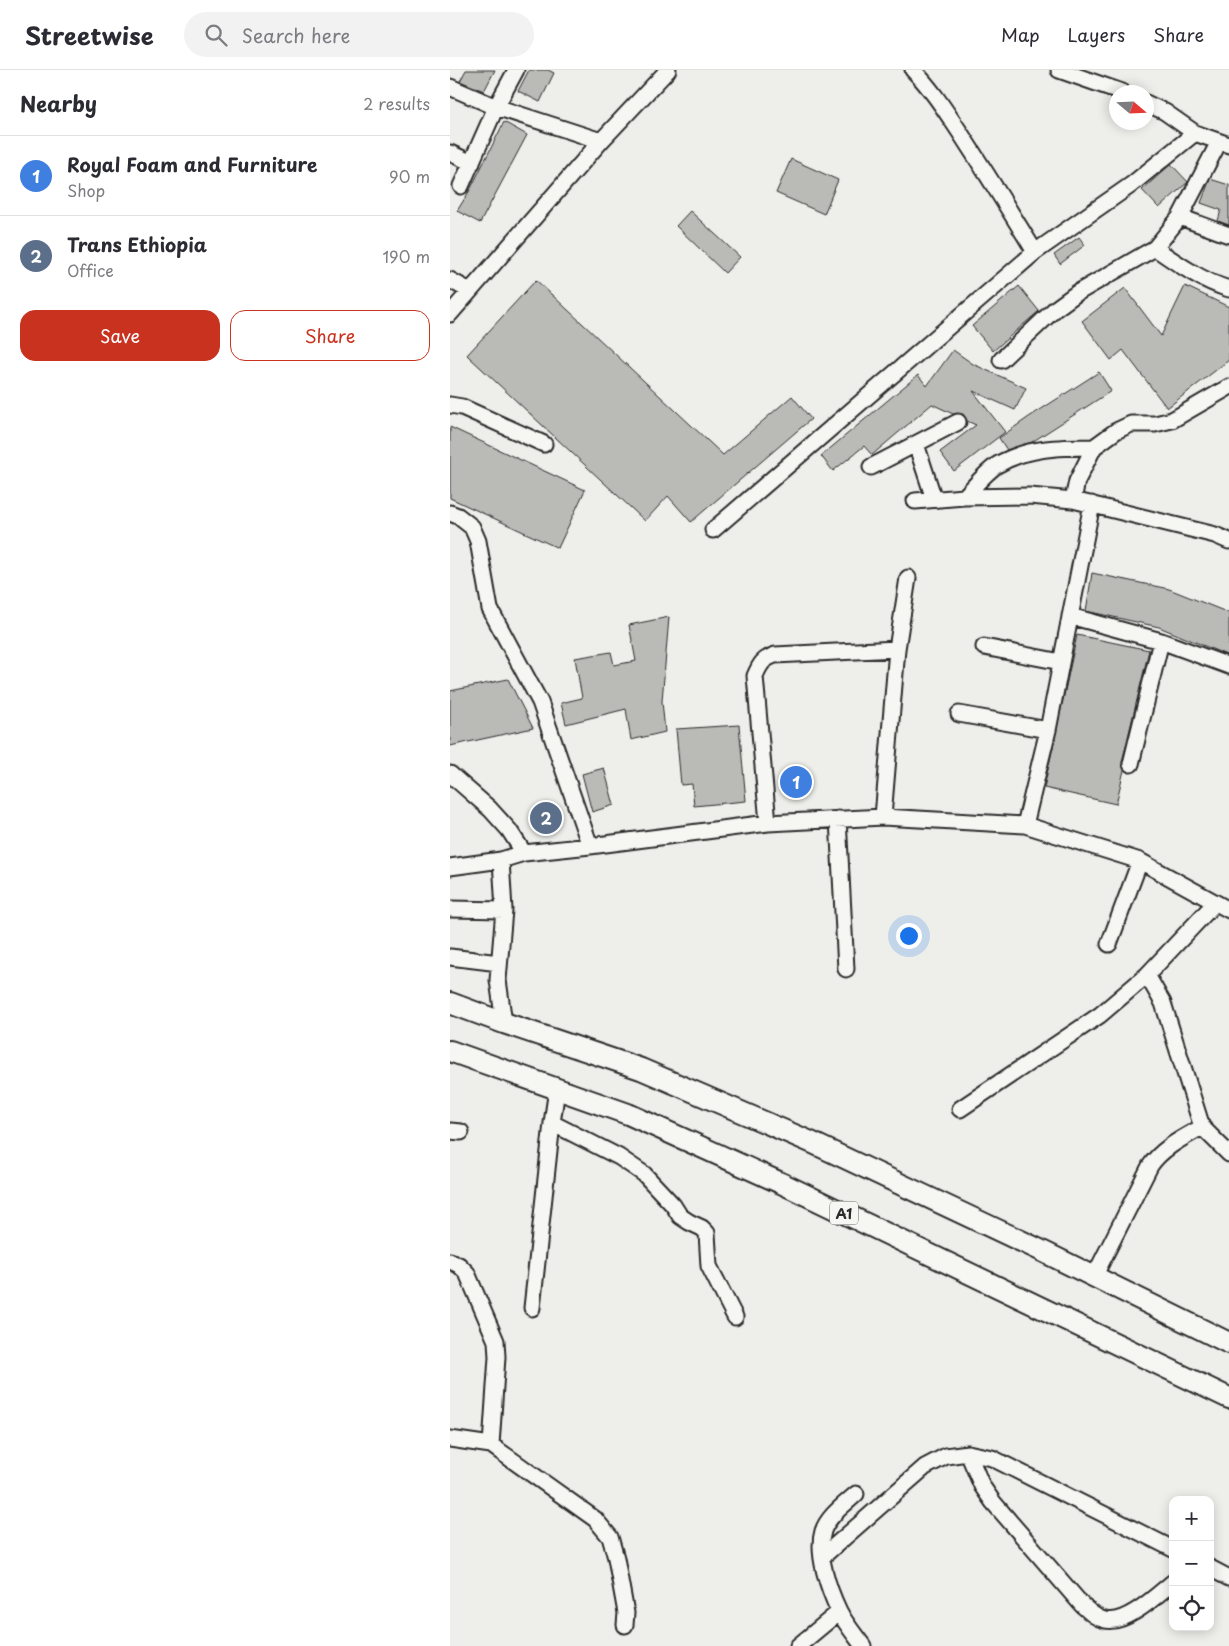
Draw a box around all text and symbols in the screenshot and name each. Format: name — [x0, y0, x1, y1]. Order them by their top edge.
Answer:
search box — [184, 12, 534, 57]
text: Streetwise — [25, 17, 154, 53]
icon: search — [202, 21, 230, 49]
text: Search here — [242, 21, 350, 49]
text: Map — [1001, 21, 1040, 48]
text: Layers — [1068, 21, 1125, 48]
text: Share — [1153, 21, 1204, 48]
north arrow — [1109, 85, 1154, 130]
text: Nearby — [20, 87, 97, 119]
text: 2 results — [363, 91, 430, 115]
text: Royal Foam and Furniture — [67, 150, 317, 178]
text: 1 — [32, 164, 40, 188]
text: 90 m — [389, 164, 430, 188]
text: Shop — [67, 178, 105, 202]
text: Trans Ethiopia — [67, 230, 207, 258]
text: 2 — [30, 244, 42, 268]
text: 190 m — [382, 244, 430, 268]
text: Office — [67, 258, 114, 282]
button: Save — [20, 310, 220, 361]
button: Share — [230, 310, 430, 361]
pin: 1 — [780, 763, 812, 801]
pin: 2 — [530, 799, 562, 837]
your location — [896, 923, 922, 949]
road number: A1 — [830, 1202, 858, 1224]
map controls — [1169, 1496, 1214, 1631]
button: + — [1169, 1496, 1214, 1541]
button: − — [1169, 1541, 1214, 1586]
button: locate — [1169, 1586, 1214, 1631]

